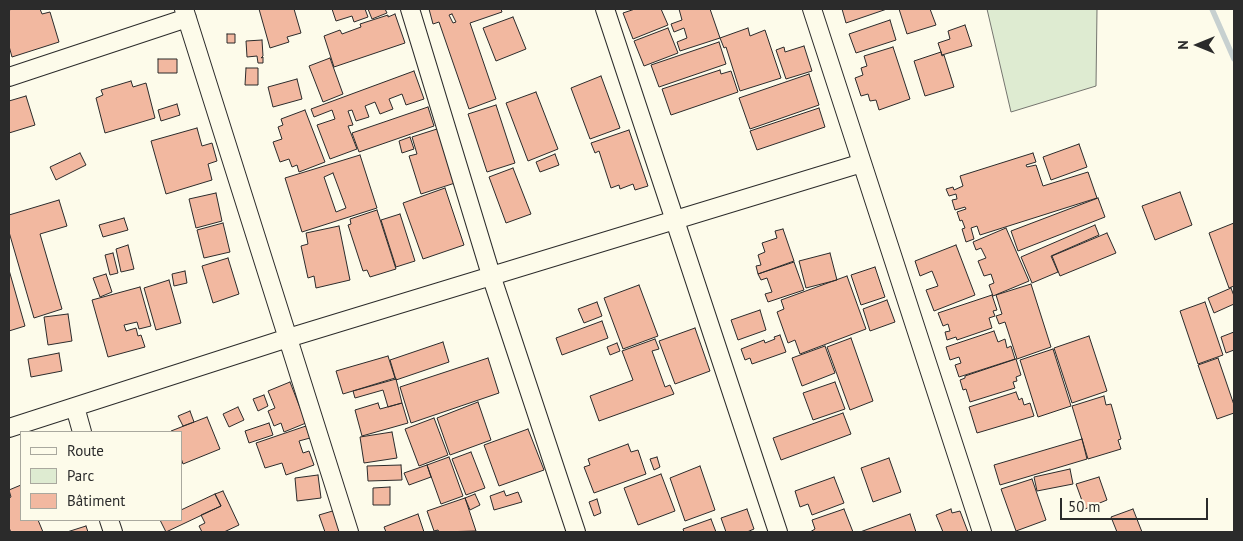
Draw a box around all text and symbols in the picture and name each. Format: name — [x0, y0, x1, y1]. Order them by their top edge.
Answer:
north arrow — [1173, 20, 1223, 70]
text: N — [1174, 40, 1192, 50]
legend — [20, 431, 182, 521]
text: Route — [67, 441, 104, 460]
text: Parc — [67, 466, 94, 485]
scale bar — [1063, 488, 1210, 520]
text: Bâtiment — [67, 491, 125, 510]
text: 50 m — [1068, 497, 1101, 516]

